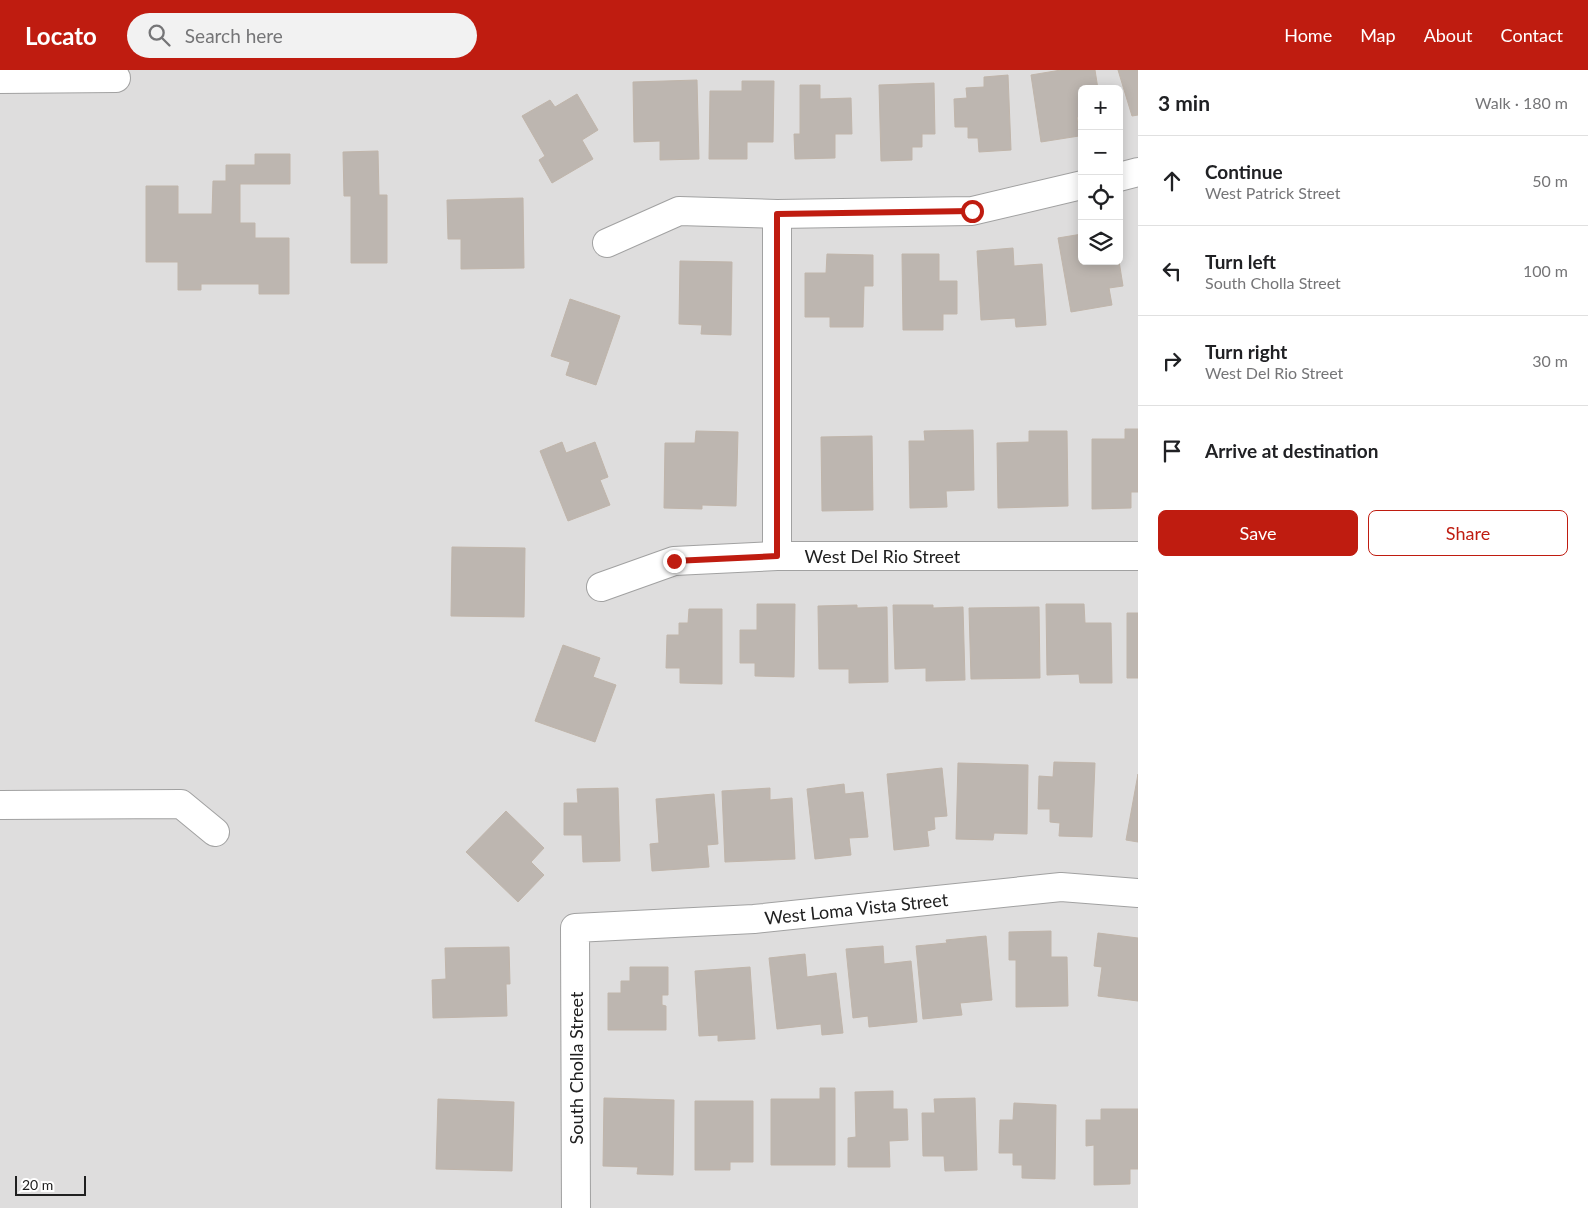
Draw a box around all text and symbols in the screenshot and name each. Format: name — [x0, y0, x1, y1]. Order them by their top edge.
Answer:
search box — [127, 13, 477, 58]
text: Locato — [25, 21, 97, 50]
icon: search — [145, 21, 173, 49]
text: Search here — [185, 24, 283, 47]
text: Home — [1284, 24, 1332, 46]
text: Map — [1360, 24, 1396, 46]
text: About — [1424, 24, 1473, 46]
text: Contact — [1501, 24, 1563, 46]
map controls — [1078, 85, 1123, 265]
button: + — [1078, 85, 1123, 130]
text: 3 min — [1158, 90, 1210, 115]
text: Walk · 180 m — [1475, 93, 1568, 112]
button: − — [1078, 130, 1123, 175]
text: Continue — [1205, 160, 1283, 183]
icon: ahead — [1158, 167, 1186, 195]
text: 50 m — [1532, 171, 1568, 190]
button: locate — [1078, 175, 1123, 220]
text: West Patrick Street — [1205, 183, 1340, 202]
route start — [961, 200, 984, 223]
button: layers — [1078, 220, 1123, 265]
text: Turn left — [1205, 250, 1276, 273]
icon: left — [1158, 257, 1186, 285]
text: 100 m — [1523, 261, 1568, 280]
text: South Cholla Street — [1205, 273, 1341, 292]
text: Turn right — [1205, 340, 1287, 363]
icon: right — [1158, 347, 1186, 375]
text: 30 m — [1532, 351, 1568, 370]
text: West Del Rio Street — [1205, 363, 1343, 382]
icon: arrive — [1158, 437, 1186, 465]
text: Arrive at destination — [1205, 439, 1378, 462]
button: Save — [1158, 510, 1358, 556]
button: Share — [1368, 510, 1568, 556]
street label: West Del Rio Street — [805, 545, 961, 567]
route end — [663, 550, 686, 573]
street label: West Loma Vista Street — [763, 888, 950, 929]
street label: South Cholla Street — [565, 991, 587, 1144]
scale bar — [15, 1173, 86, 1196]
text: 20 m — [22, 1176, 53, 1193]

